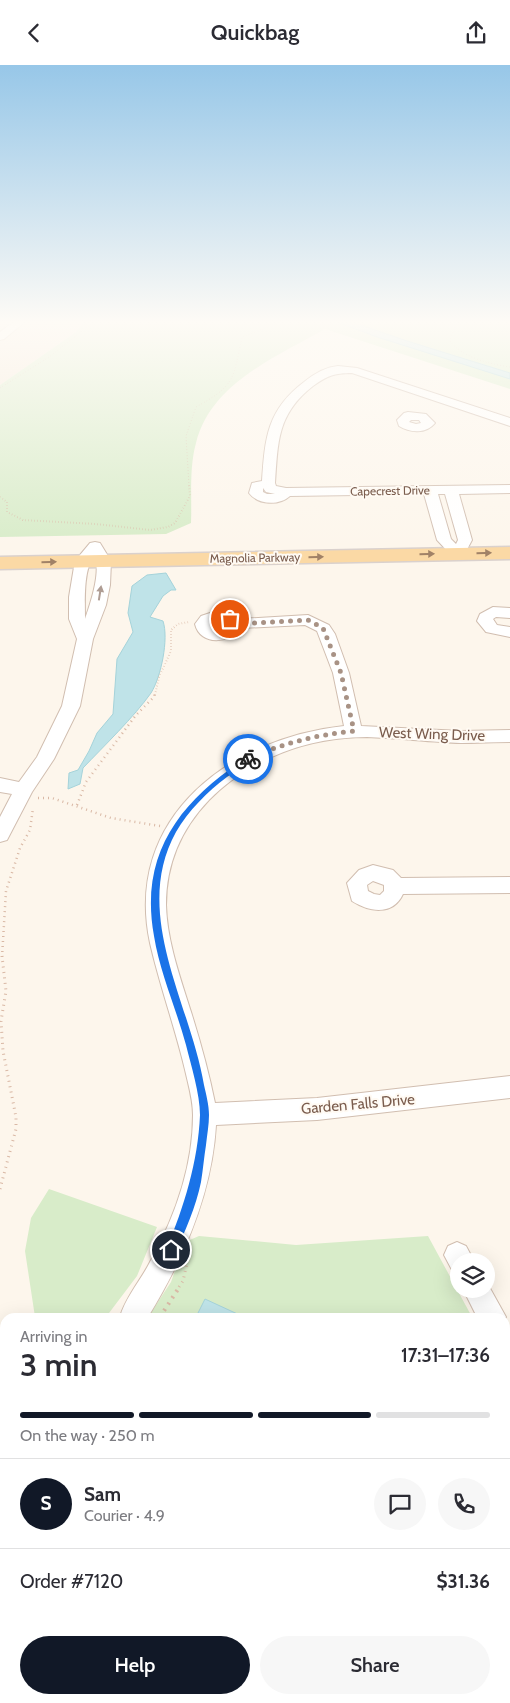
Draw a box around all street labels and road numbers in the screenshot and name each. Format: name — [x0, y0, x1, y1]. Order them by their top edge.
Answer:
street label: Capecrest Drive — [350, 482, 430, 499]
street label: Magnolia Parkway — [210, 549, 300, 566]
street label: West Wing Drive — [379, 723, 486, 745]
street label: Garden Falls Drive — [300, 1090, 416, 1118]

